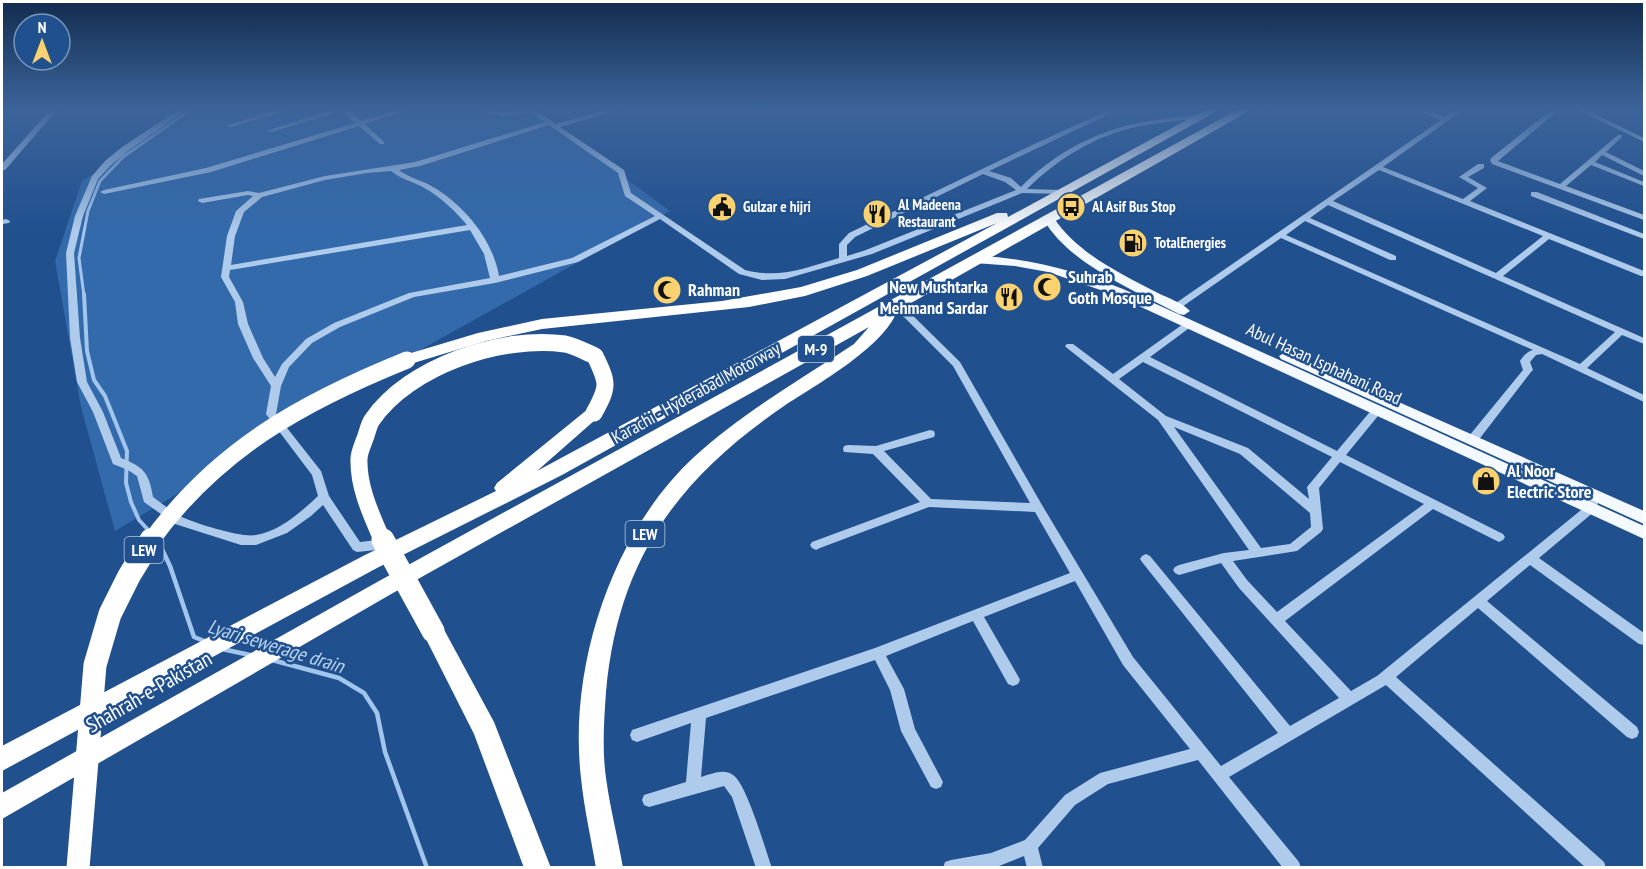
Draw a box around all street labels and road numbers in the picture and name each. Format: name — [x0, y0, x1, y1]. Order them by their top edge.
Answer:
street label: Abul Hasan Isphahani Road — [1243, 317, 1406, 410]
road number: M-9 — [798, 336, 834, 362]
street label: Karachi - Hyderabad Motorway — [607, 337, 784, 449]
road number: LEW — [626, 521, 664, 547]
road number: LEW — [124, 537, 164, 563]
street label: Shahrah-e-Pakistan — [81, 645, 216, 738]

